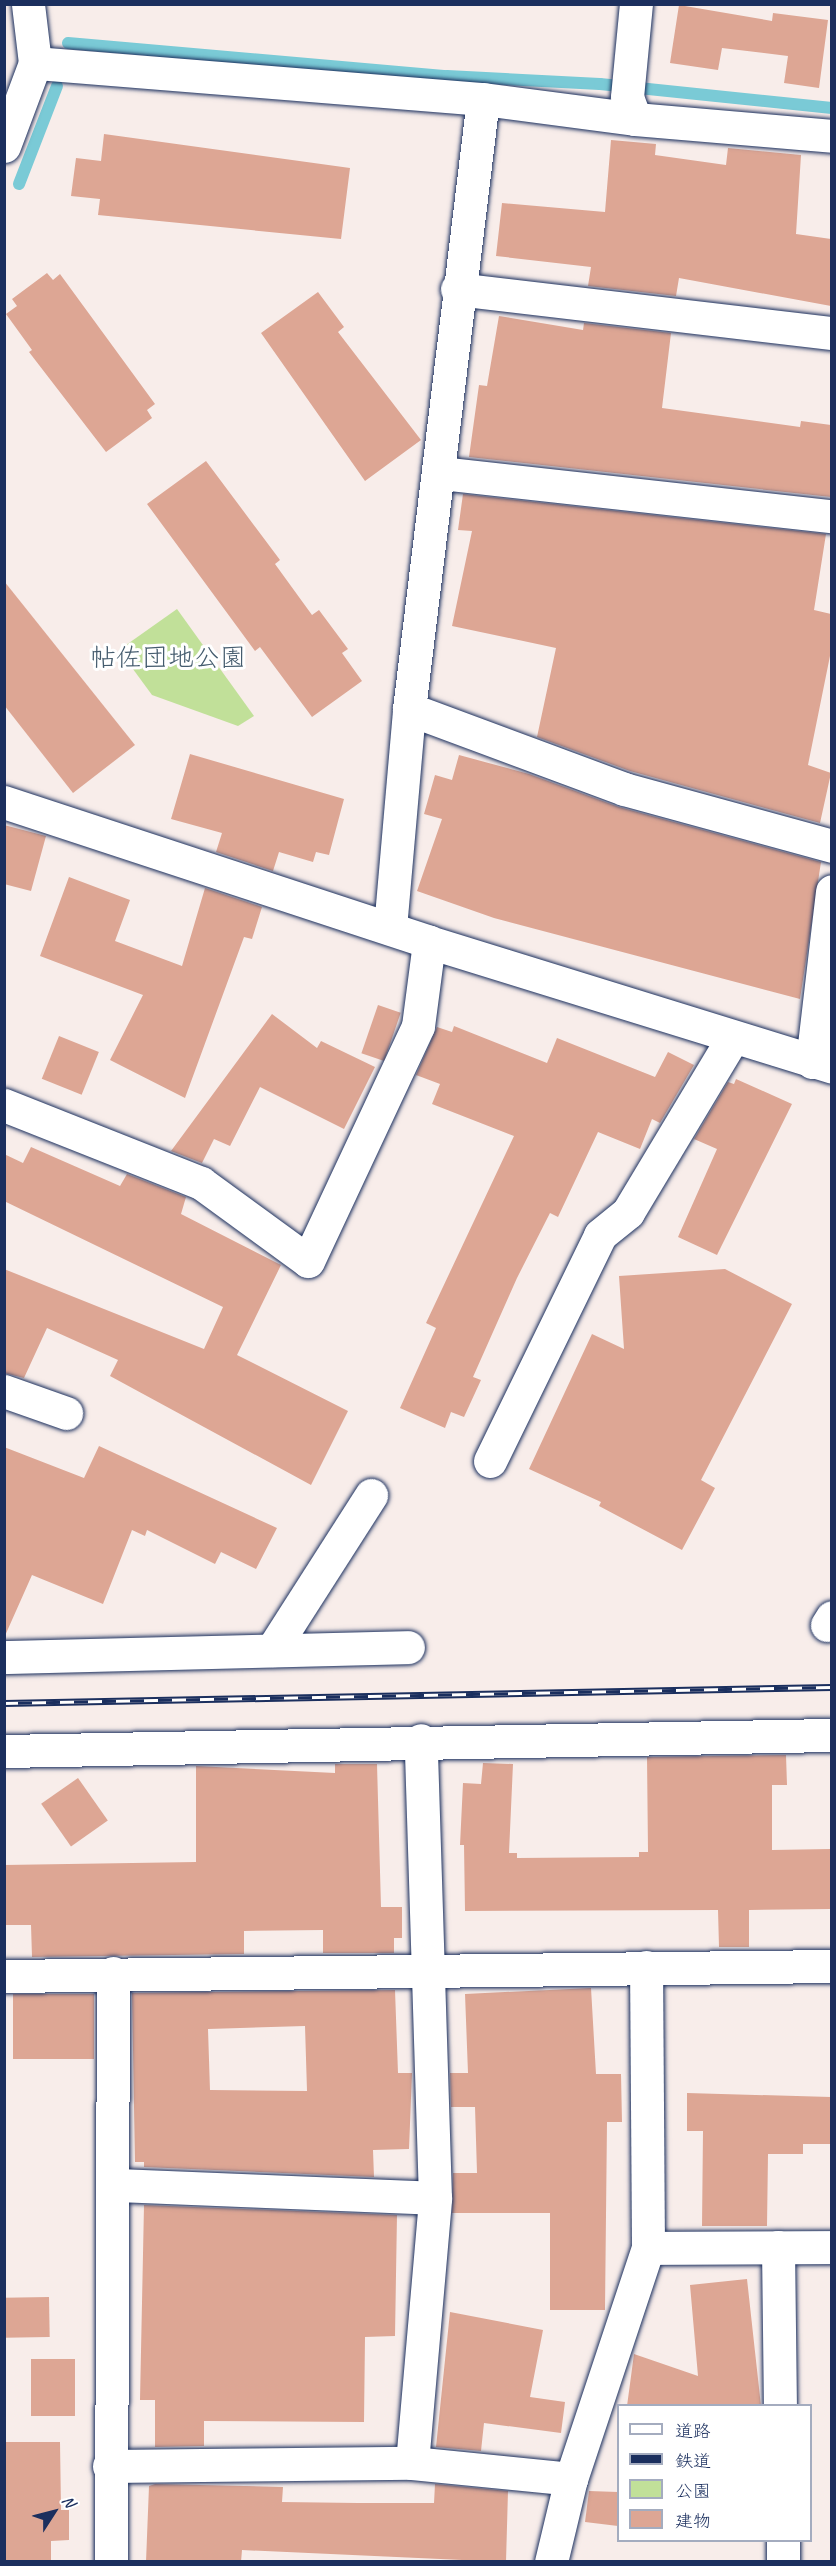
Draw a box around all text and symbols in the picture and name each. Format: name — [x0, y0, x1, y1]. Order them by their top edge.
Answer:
park label: 帖佐団地公園 — [90, 642, 246, 674]
legend — [617, 2404, 812, 2542]
text: 道路 — [675, 2420, 711, 2442]
text: 鉄道 — [675, 2450, 711, 2472]
text: 公園 — [675, 2480, 711, 2502]
north arrow — [24, 2482, 84, 2542]
text: N — [58, 2492, 80, 2511]
text: 建物 — [675, 2510, 711, 2532]

